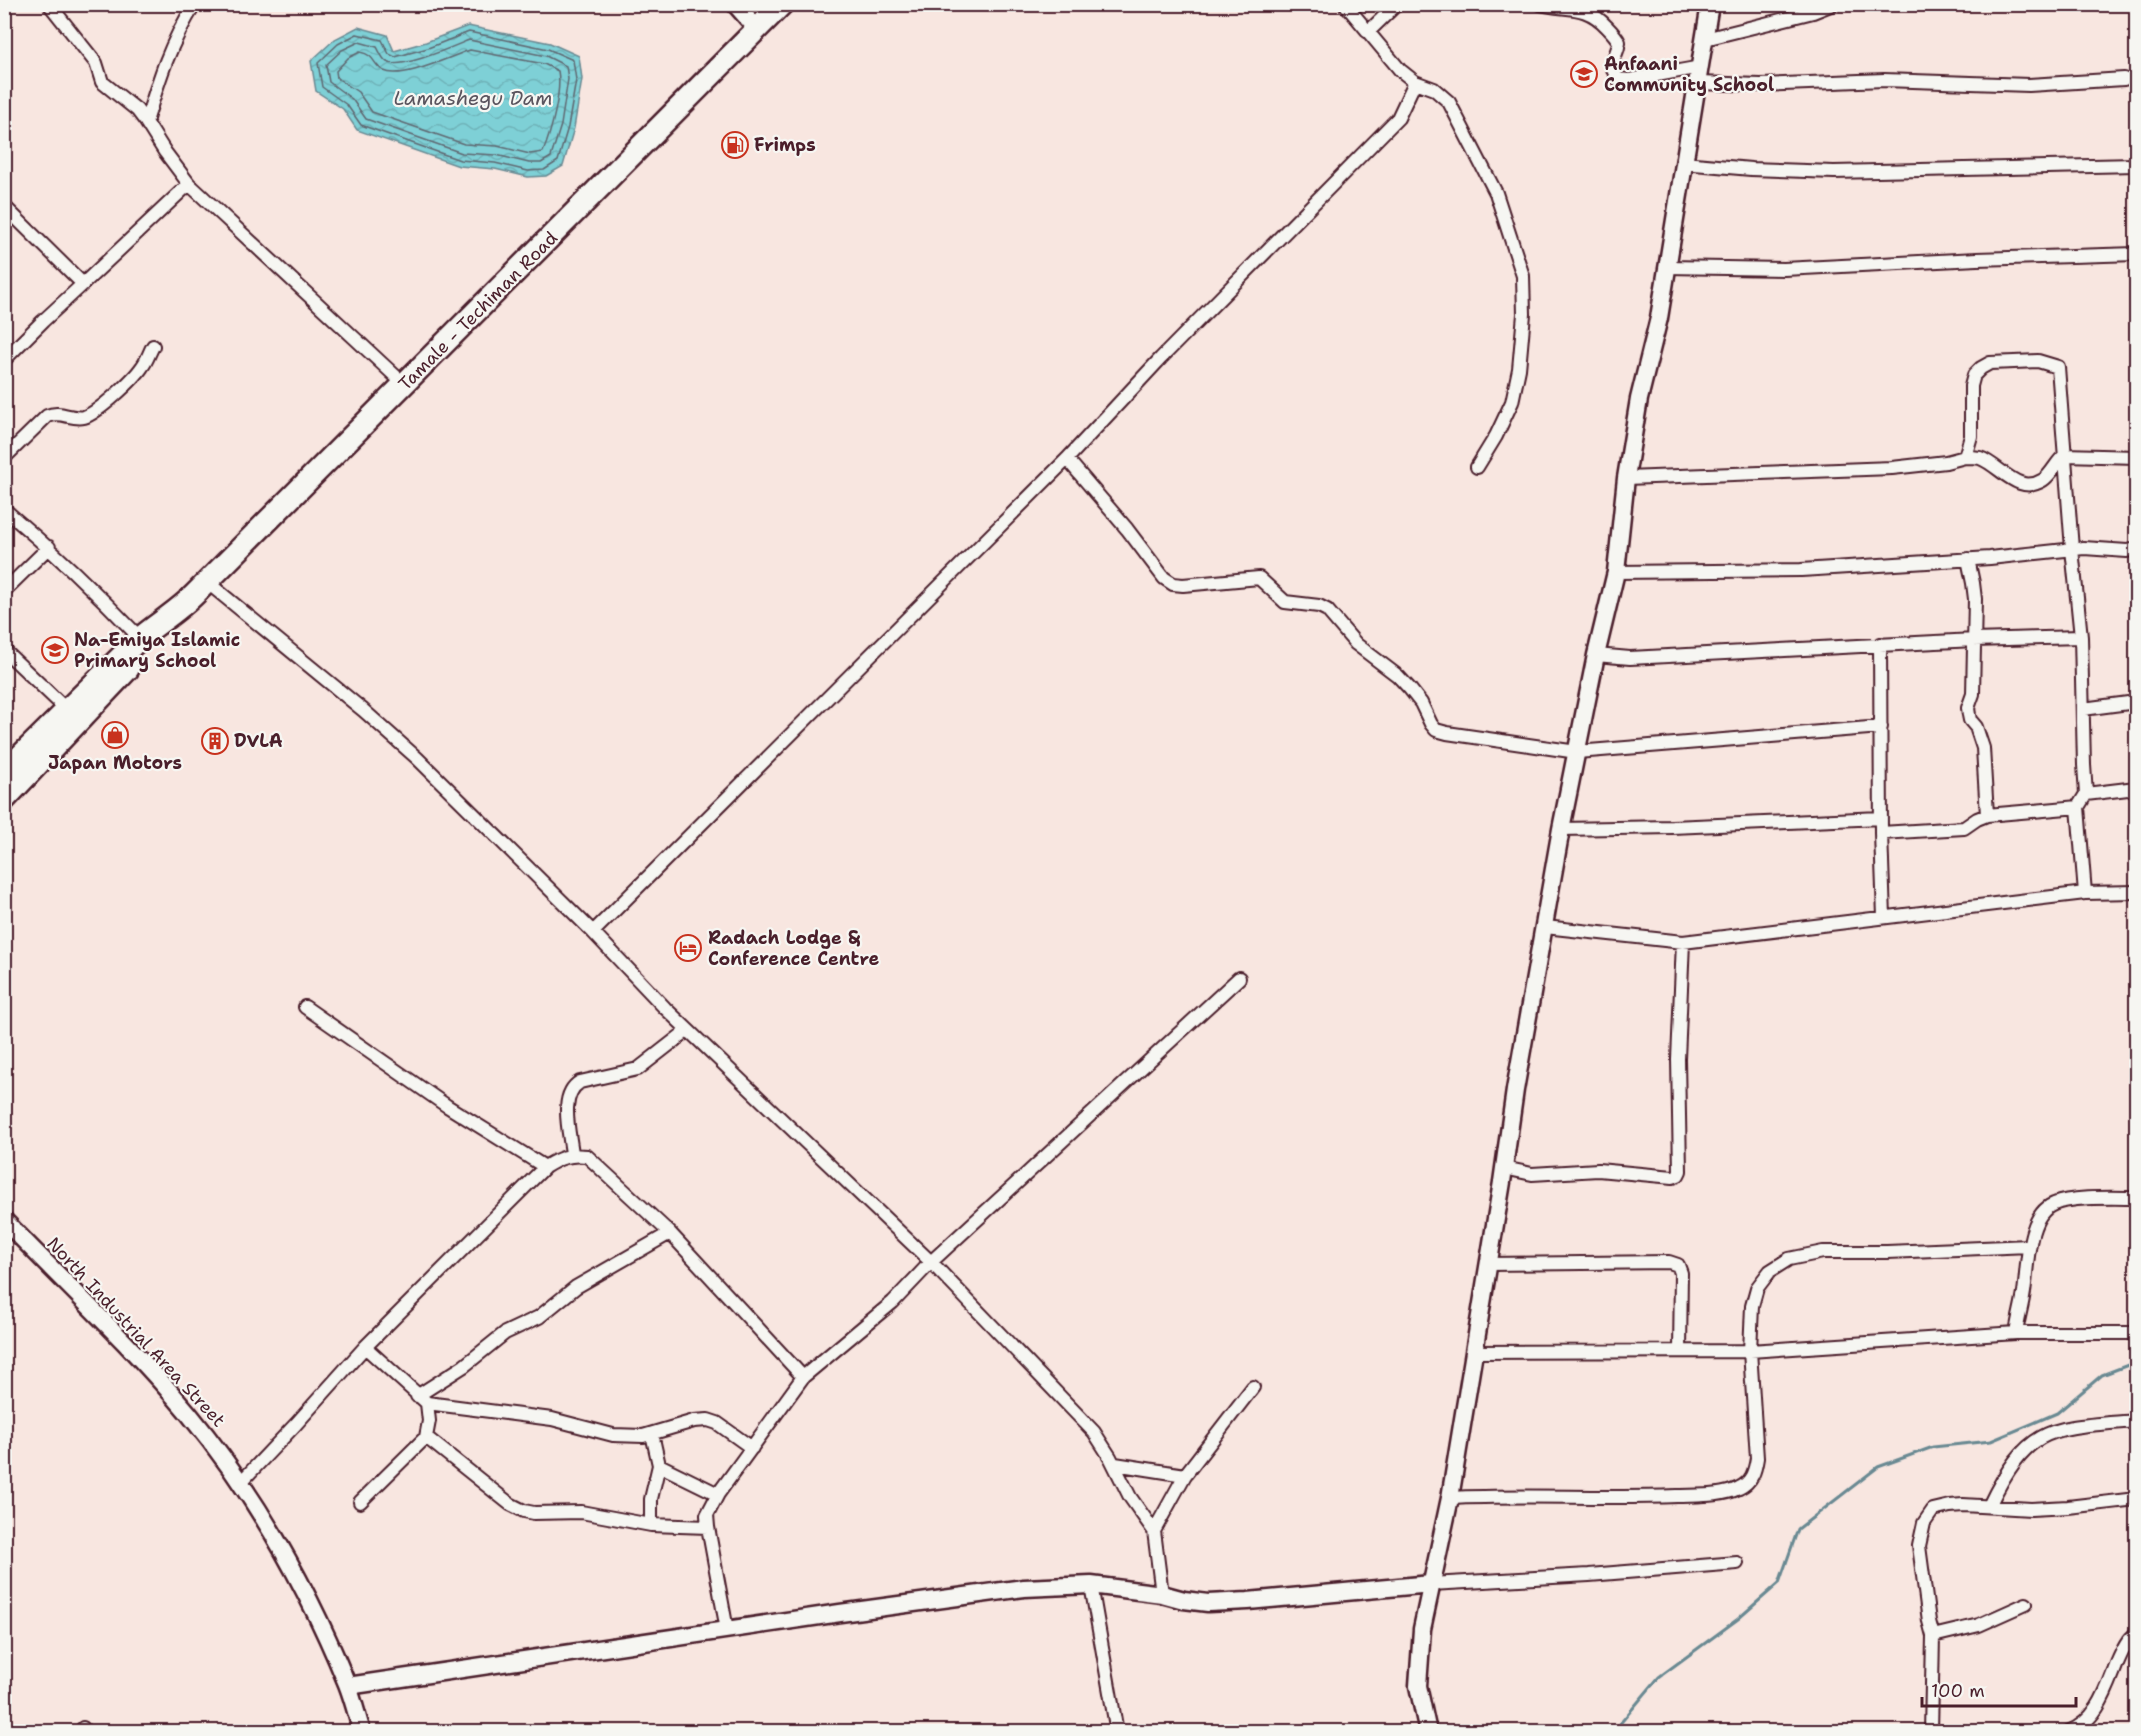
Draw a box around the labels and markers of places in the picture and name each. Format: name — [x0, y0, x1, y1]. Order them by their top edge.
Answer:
place label: Anfaani Community School — [1604, 52, 1774, 97]
school or university icon: Anfaani Community School — [1569, 59, 1599, 89]
fuel station icon: Frimps — [720, 130, 750, 160]
place label: Frimps — [754, 133, 816, 157]
place label: Na-Emiya Islamic Primary School — [74, 628, 240, 673]
school or university icon: Na-Emiya Islamic Primary School — [40, 635, 70, 665]
shop icon: Japan Motors — [100, 720, 130, 750]
building icon: DVLA — [200, 726, 230, 756]
place label: DVLA — [234, 729, 283, 753]
place label: Japan Motors — [48, 751, 182, 775]
place label: Radach Lodge & Conference Centre — [708, 926, 879, 971]
hotel icon: Radach Lodge & Conference Centre — [673, 933, 703, 963]

